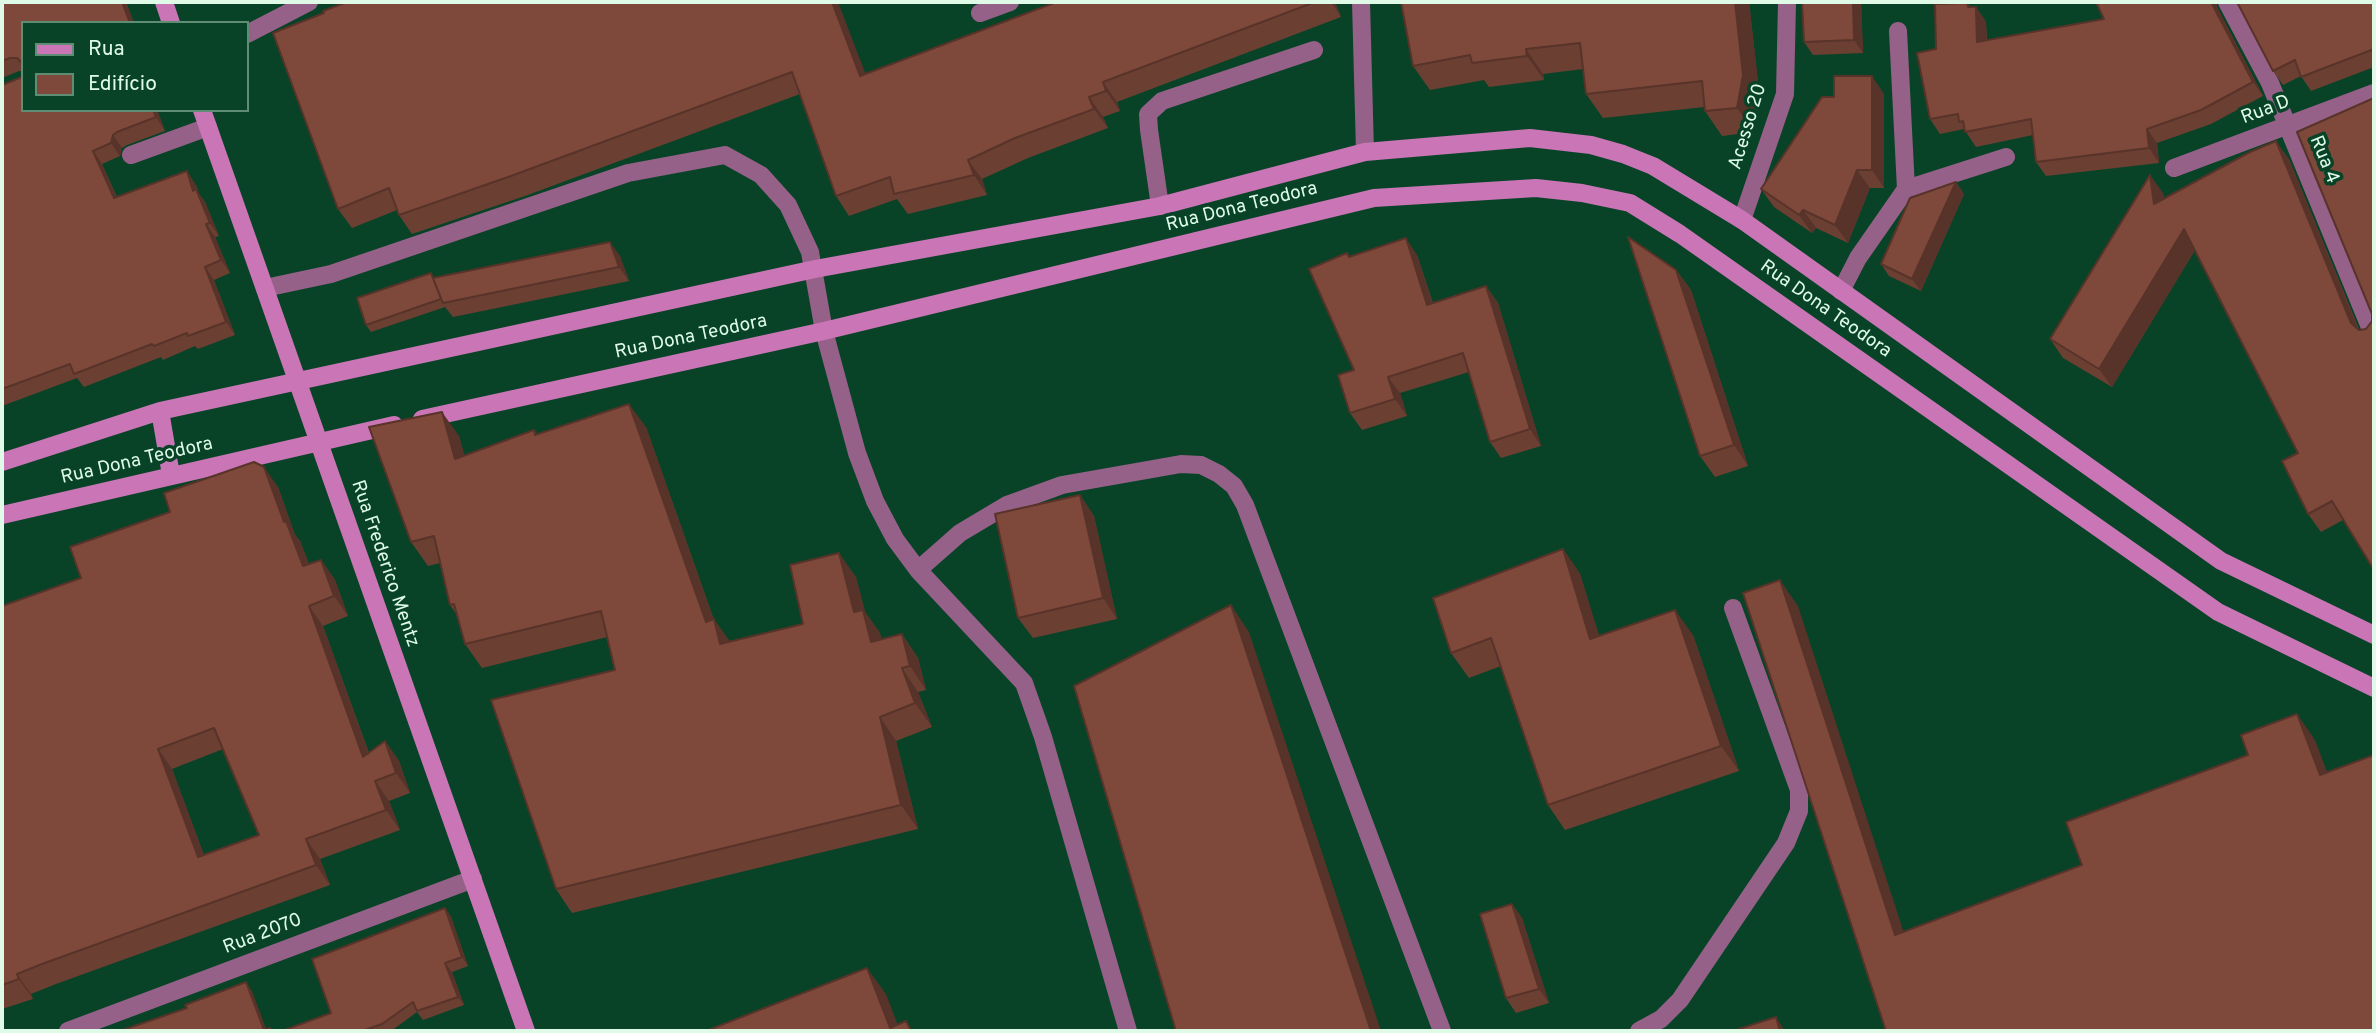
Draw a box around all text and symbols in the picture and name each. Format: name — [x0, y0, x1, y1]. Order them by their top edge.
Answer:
legend — [21, 21, 248, 112]
text: Rua — [88, 36, 125, 63]
text: Edifício — [88, 71, 157, 98]
street label: Acesso 20 — [1725, 81, 1773, 173]
street label: Rua D — [2238, 91, 2294, 131]
street label: Rua 4 — [2303, 133, 2343, 187]
street label: Rua Dona Teodora — [1164, 178, 1320, 238]
street label: Rua Dona Teodora — [1755, 256, 1895, 364]
street label: Rua Dona Teodora — [613, 311, 769, 365]
street label: Rua Dona Teodora — [59, 433, 215, 491]
street label: Rua Frederico Mentz — [345, 478, 423, 650]
street label: Rua 2070 — [220, 910, 306, 960]

